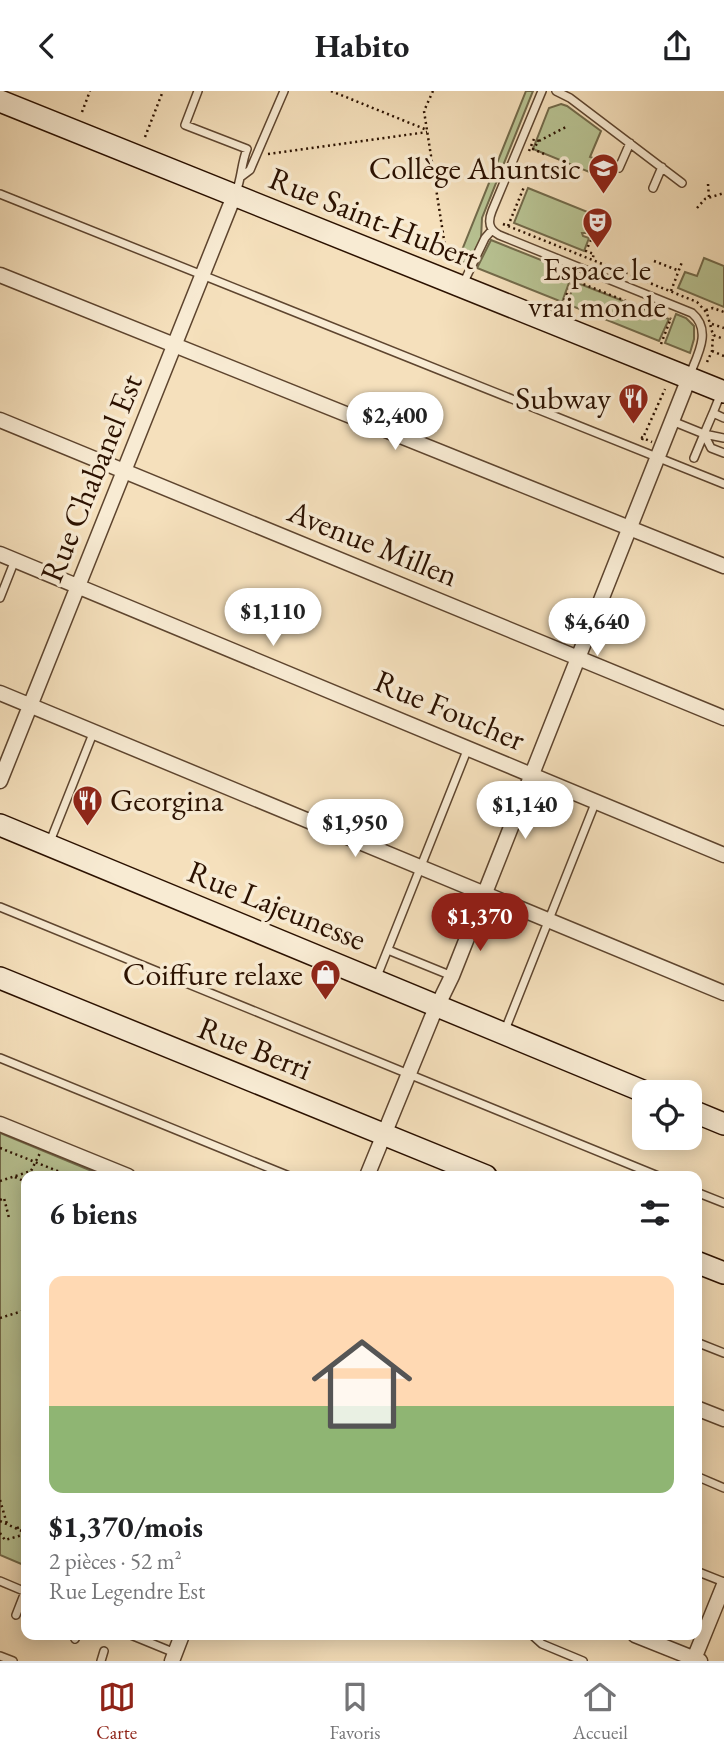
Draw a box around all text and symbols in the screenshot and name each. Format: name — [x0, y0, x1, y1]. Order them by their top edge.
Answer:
text: Habito — [315, 25, 409, 67]
icon: back — [28, 27, 66, 65]
icon: share — [658, 27, 696, 65]
place label: Collège Ahuntsic — [369, 147, 581, 189]
school or university icon: Collège Ahuntsic — [587, 151, 621, 195]
street label: Rue Saint-Hubert — [263, 157, 485, 279]
theatre icon: Espace le vrai monde — [580, 205, 614, 249]
place label: Espace le vrai monde — [528, 248, 666, 327]
street label: Rue Chabanel Est — [30, 368, 152, 588]
place label: Subway — [515, 377, 612, 419]
restaurant icon: Subway — [617, 381, 651, 425]
pin: $2,400 — [338, 393, 452, 452]
text: $2,400 — [363, 400, 427, 430]
street label: Avenue Millen — [281, 490, 464, 596]
pin: $1,110 — [216, 589, 330, 648]
text: $1,110 — [241, 596, 305, 626]
pin: $4,640 — [540, 599, 654, 658]
text: $4,640 — [565, 606, 629, 636]
street label: Rue Foucher — [368, 660, 532, 761]
place label: Georgina — [110, 779, 224, 821]
pin: $1,140 — [468, 781, 582, 841]
restaurant icon: Georgina — [70, 783, 104, 827]
text: $1,140 — [493, 789, 557, 819]
pin: $1,950 — [298, 799, 412, 859]
text: $1,950 — [323, 807, 387, 837]
street label: Rue Lajeunesse — [182, 850, 372, 960]
pin: $1,370 — [423, 893, 537, 953]
text: $1,370 — [448, 901, 512, 931]
place label: Coiffure relaxe — [123, 953, 303, 995]
shop icon: Coiffure relaxe — [309, 957, 343, 1001]
street label: Rue Berri — [192, 1006, 318, 1090]
map controls — [632, 1080, 702, 1150]
button: locate — [632, 1080, 702, 1150]
text: 6 biens — [49, 1194, 137, 1233]
icon: filters — [636, 1194, 674, 1232]
icon: home — [299, 1321, 425, 1447]
text: $1,370/mois — [49, 1507, 203, 1546]
text: 2 pièces · 52 m² — [49, 1546, 182, 1576]
text: Rue Legendre Est — [49, 1576, 205, 1606]
tab: Carte — [96, 1678, 137, 1745]
tab: Favoris — [330, 1678, 380, 1745]
tab: Accueil — [573, 1678, 628, 1745]

